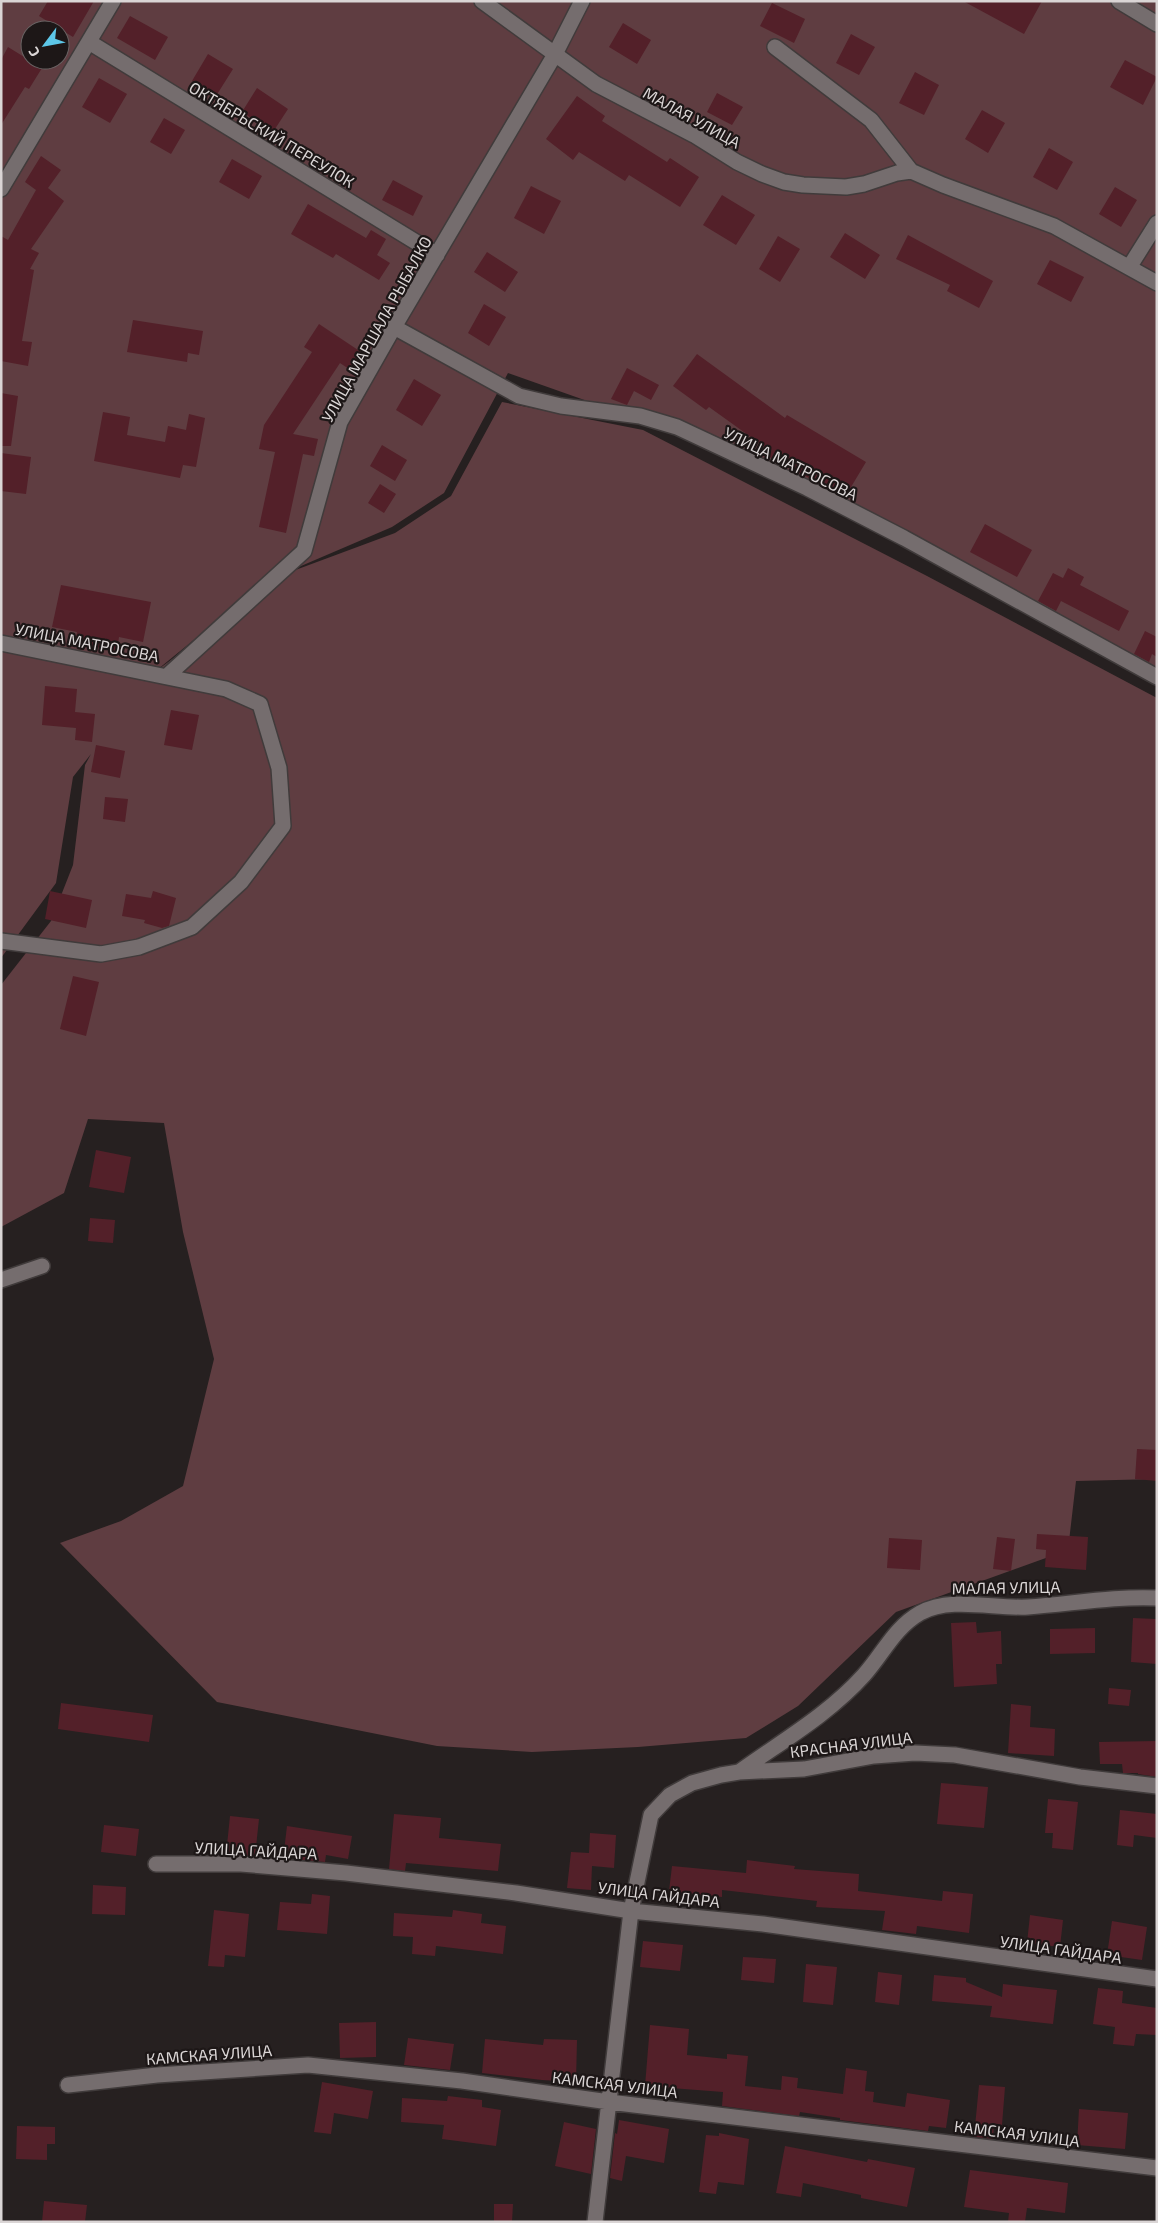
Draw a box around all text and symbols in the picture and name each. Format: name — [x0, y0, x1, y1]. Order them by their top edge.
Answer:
north arrow — [20, 20, 70, 70]
text: С — [24, 44, 43, 60]
street label: ОКТЯБРЬСКИЙ ПЕРЕУЛОК — [186, 77, 358, 191]
street label: МАЛАЯ УЛИЦА — [640, 82, 744, 152]
street label: УЛИЦА МАРШАЛА РЫБАЛКО — [317, 233, 435, 425]
street label: УЛИЦА МАТРОСОВА — [721, 422, 861, 504]
street label: УЛИЦА МАТРОСОВА — [13, 619, 161, 665]
street label: МАЛАЯ УЛИЦА — [952, 1577, 1060, 1597]
street label: КРАСНАЯ УЛИЦА — [789, 1727, 913, 1761]
street label: УЛИЦА ГАЙДАРА — [194, 1837, 318, 1863]
street label: УЛИЦА ГАЙДАРА — [597, 1877, 721, 1911]
street label: УЛИЦА ГАЙДАРА — [999, 1931, 1123, 1967]
street label: КАМСКАЯ УЛИЦА — [145, 2040, 273, 2068]
street label: КАМСКАЯ УЛИЦА — [551, 2067, 679, 2101]
street label: КАМСКАЯ УЛИЦА — [953, 2116, 1081, 2150]

